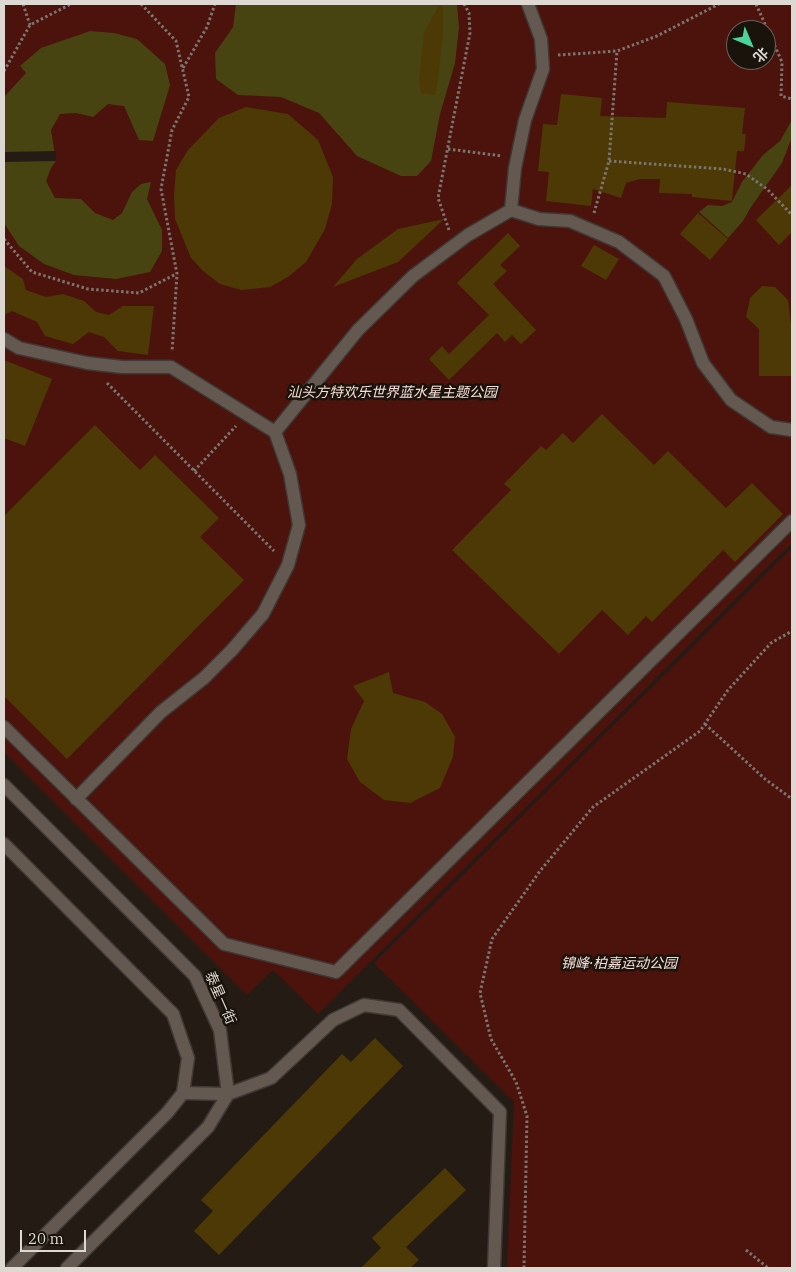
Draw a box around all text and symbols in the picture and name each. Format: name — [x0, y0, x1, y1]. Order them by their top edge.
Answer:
north arrow — [726, 20, 776, 70]
text: 北 — [750, 44, 772, 66]
park label: 汕头方特欢乐世界蓝水星主题公园 — [287, 385, 497, 401]
park label: 锦峰·柏嘉运动公园 — [561, 956, 677, 972]
street label: 泰星一街 — [201, 969, 239, 1027]
scale bar — [22, 1220, 89, 1252]
text: 20 m — [28, 1229, 64, 1248]

